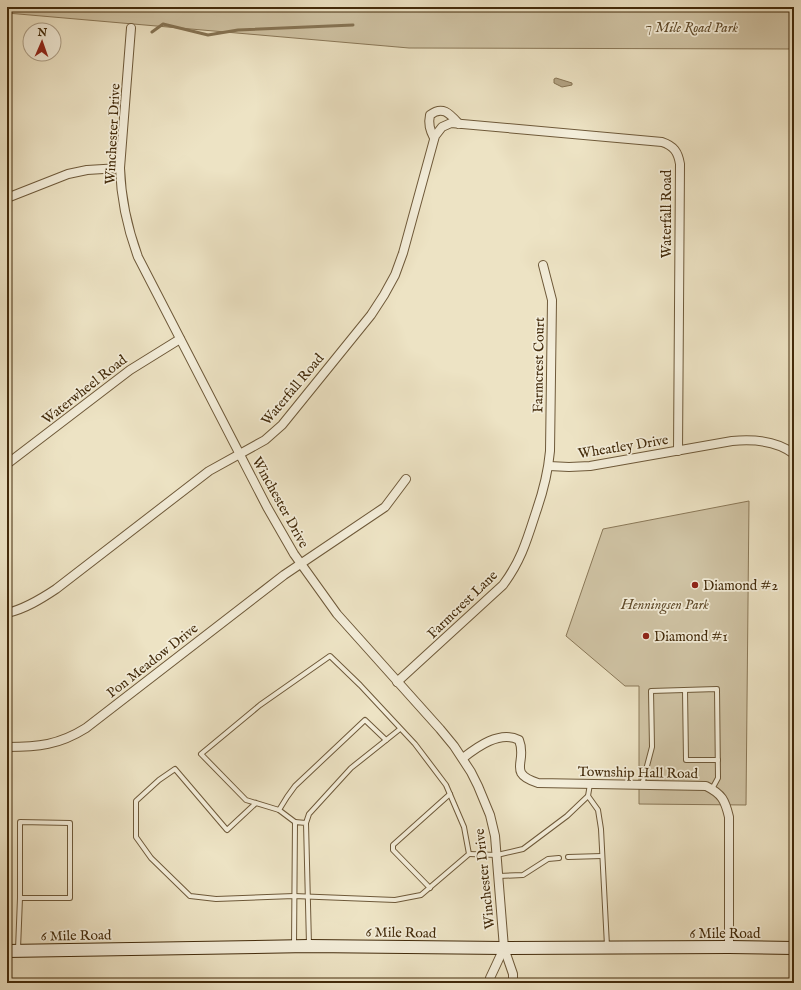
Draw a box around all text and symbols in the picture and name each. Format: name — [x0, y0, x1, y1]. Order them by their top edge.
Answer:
park label: 7 Mile Road Park — [646, 19, 739, 37]
north arrow — [22, 22, 62, 62]
text: N — [36, 26, 48, 40]
street label: Winchester Drive — [101, 82, 125, 185]
street label: Waterfall Road — [658, 169, 676, 258]
street label: Farmcrest Court — [529, 317, 549, 413]
street label: Waterfall Road — [257, 350, 328, 429]
street label: Waterwheel Road — [39, 351, 131, 429]
street label: Wheatley Drive — [577, 431, 670, 463]
street label: Winchester Drive — [248, 454, 313, 552]
street label: Farmcrest Lane — [424, 566, 502, 643]
place label: Diamond #2 — [703, 577, 779, 595]
marker: Diamond #2 — [690, 580, 700, 590]
park label: Henningsen Park — [620, 596, 709, 615]
street label: Pon Meadow Drive — [103, 619, 202, 702]
place label: Diamond #1 — [654, 628, 728, 646]
marker: Diamond #1 — [641, 631, 651, 641]
street label: Township Hall Road — [578, 763, 699, 783]
street label: Winchester Drive — [471, 827, 499, 930]
street label: 6 Mile Road — [365, 923, 437, 943]
street label: 6 Mile Road — [690, 925, 761, 943]
street label: 6 Mile Road — [40, 926, 112, 946]

